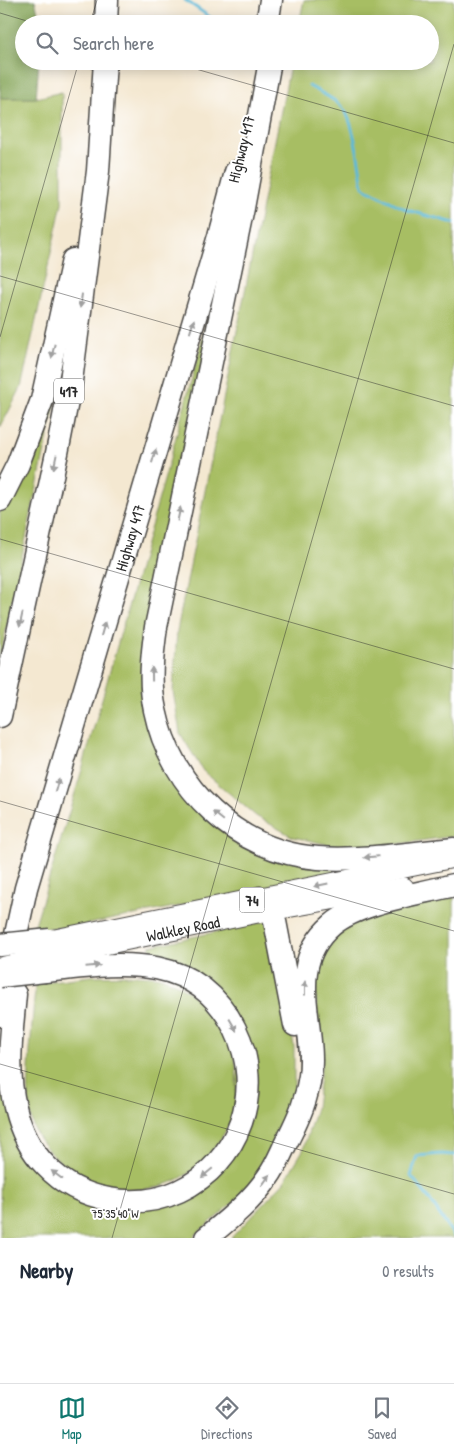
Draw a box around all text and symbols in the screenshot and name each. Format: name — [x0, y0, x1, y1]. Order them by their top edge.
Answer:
search box — [15, 15, 439, 70]
icon: search — [33, 29, 61, 57]
text: Search here — [73, 30, 154, 56]
street label: Highway 417 — [222, 113, 260, 185]
one-way arrow — [77, 294, 85, 310]
one-way arrow — [189, 319, 197, 334]
one-way arrow — [49, 343, 57, 358]
road number: 417 — [54, 378, 84, 404]
one-way arrow — [150, 449, 158, 464]
one-way arrow — [51, 454, 59, 470]
street label: Highway 417 — [109, 501, 150, 574]
one-way arrow — [175, 507, 183, 522]
one-way arrow — [17, 613, 25, 628]
one-way arrow — [99, 621, 107, 636]
one-way arrow — [148, 666, 156, 682]
one-way arrow — [53, 777, 61, 792]
one-way arrow — [212, 811, 225, 822]
one-way arrow — [362, 853, 378, 861]
one-way arrow — [312, 882, 328, 890]
road number: 74 — [240, 888, 264, 912]
street label: Walkley Road — [144, 910, 222, 947]
one-way arrow — [86, 962, 102, 970]
one-way arrow — [301, 979, 309, 995]
one-way arrow — [229, 1018, 237, 1033]
one-way arrow — [200, 1167, 213, 1178]
one-way arrow — [50, 1170, 64, 1180]
one-way arrow — [261, 1173, 271, 1187]
text: 75°35'40"W — [91, 1205, 139, 1222]
text: Nearby — [20, 1256, 73, 1285]
text: 0 results — [382, 1260, 434, 1282]
tab: Map — [58, 1394, 86, 1443]
tab: Directions — [201, 1394, 252, 1443]
tab: Saved — [368, 1394, 396, 1443]

